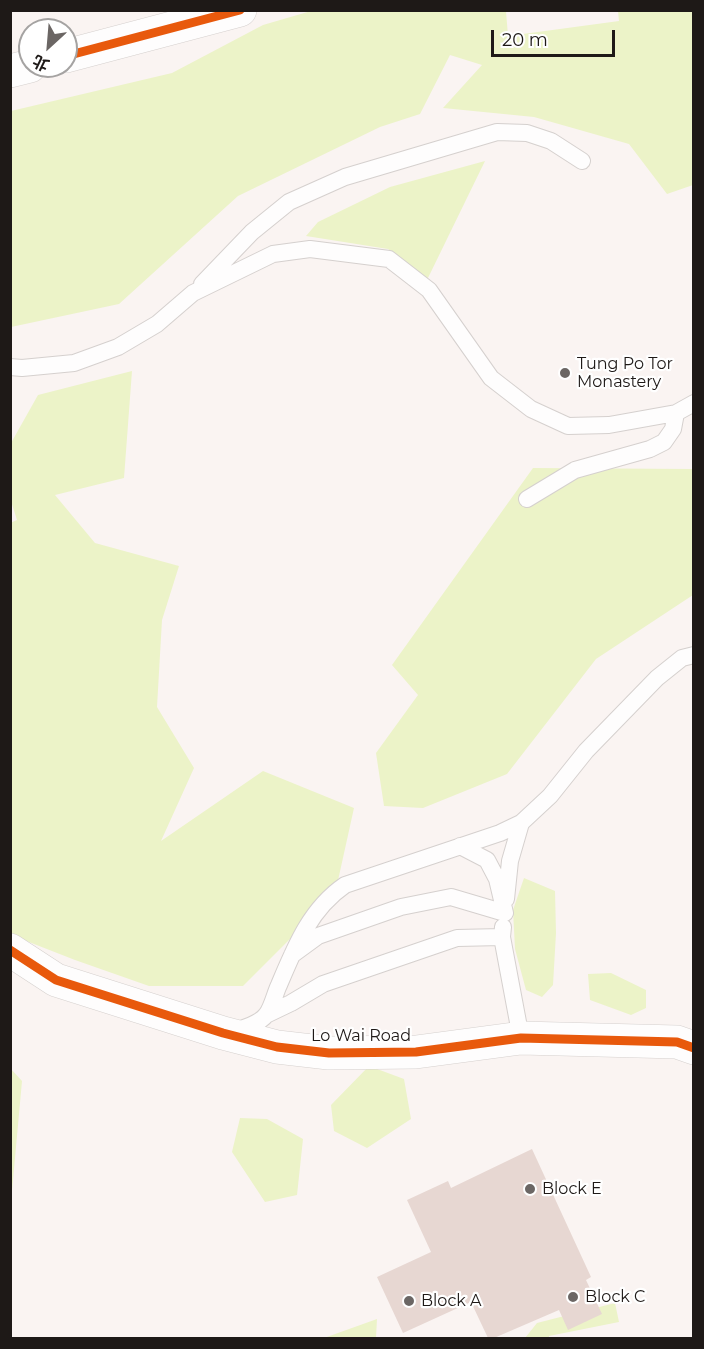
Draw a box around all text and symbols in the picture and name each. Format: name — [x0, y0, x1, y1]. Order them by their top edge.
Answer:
north arrow — [18, 18, 78, 78]
scale bar — [494, 18, 618, 56]
text: 20 m — [502, 29, 548, 51]
text: 北 — [29, 51, 52, 75]
place label: Tung Po Tor Monastery — [577, 354, 673, 392]
marker: Tung Po Tor Monastery — [558, 366, 572, 380]
street label: Lo Wai Road — [311, 1026, 411, 1046]
place label: Block E — [542, 1179, 602, 1199]
marker: Block E — [523, 1182, 537, 1196]
place label: Block C — [585, 1287, 645, 1307]
marker: Block C — [566, 1290, 580, 1304]
place label: Block A — [421, 1291, 482, 1311]
marker: Block A — [402, 1294, 416, 1308]

